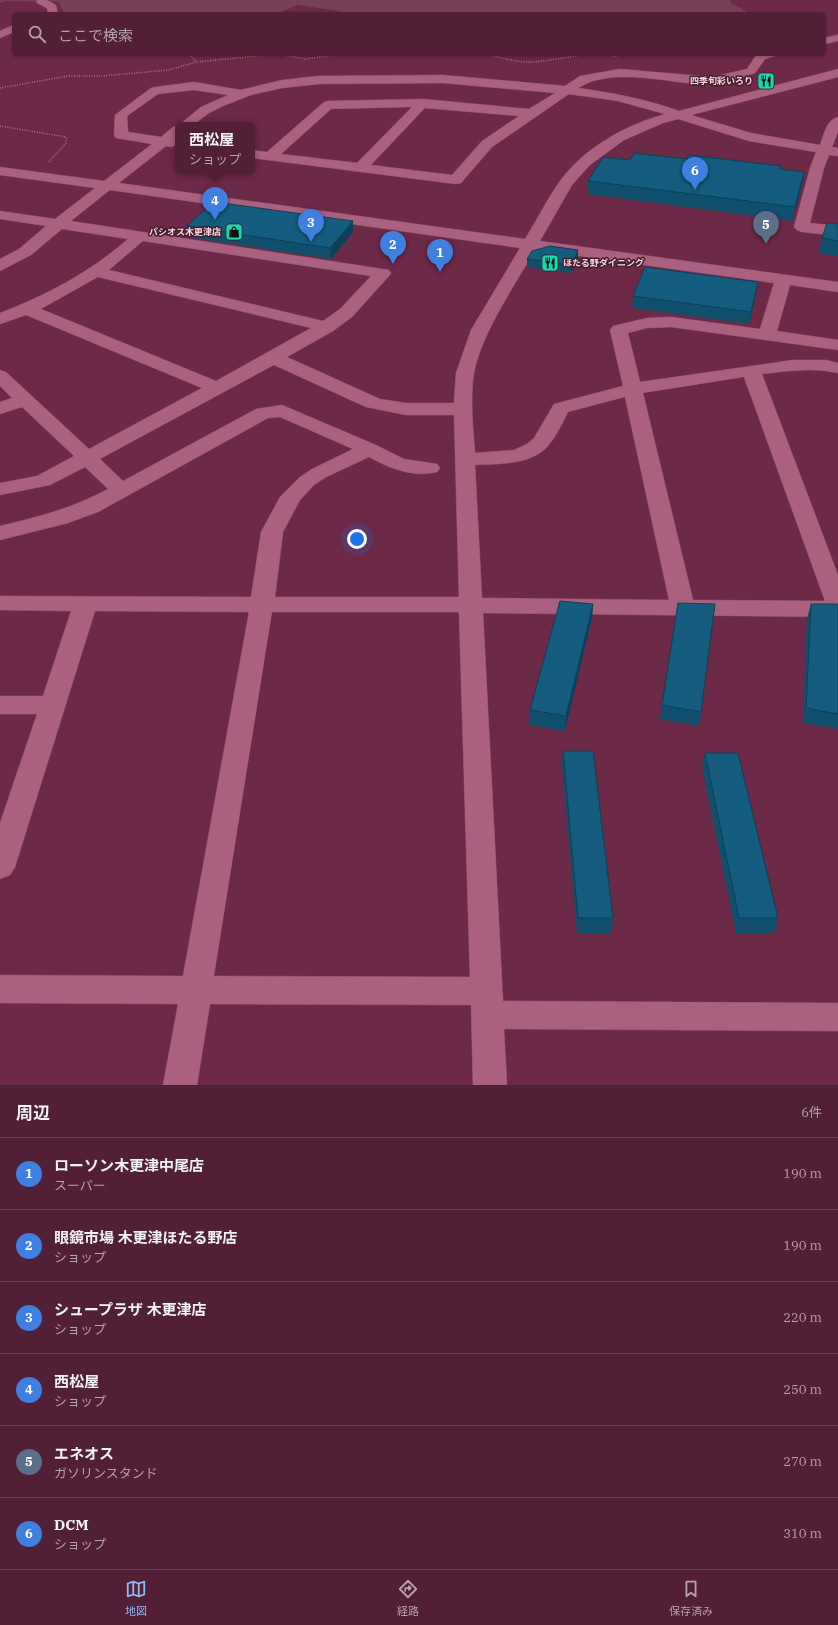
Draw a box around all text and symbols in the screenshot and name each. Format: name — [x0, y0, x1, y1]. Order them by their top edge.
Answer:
search box — [12, 12, 826, 56]
icon: search — [26, 23, 48, 45]
text: ここで検索 — [58, 26, 133, 45]
restaurant icon: 四季旬彩いろり — [756, 71, 776, 91]
place label: 四季旬彩いろり — [690, 75, 753, 86]
popup — [175, 122, 255, 174]
text: 西松屋 — [189, 130, 234, 149]
text: ショップ — [189, 151, 241, 168]
pin: 6 — [682, 157, 708, 190]
pin: 4 — [202, 187, 228, 220]
pin: 3 — [298, 209, 324, 242]
pin: 5 — [753, 211, 779, 244]
shop icon: パシオス木更津店 — [224, 222, 244, 242]
place label: パシオス木更津店 — [149, 226, 221, 237]
pin: 2 — [380, 231, 406, 264]
pin: 1 — [427, 239, 453, 272]
restaurant icon: ほたる野ダイニング — [540, 253, 560, 273]
place label: ほたる野ダイニング — [563, 257, 644, 268]
your location — [347, 529, 367, 549]
text: 周辺 — [16, 1102, 50, 1124]
text: 6件 — [801, 1104, 822, 1121]
text: ローソン木更津中尾店 — [54, 1156, 204, 1175]
text: 1 — [25, 1165, 33, 1182]
text: 190 m — [783, 1165, 822, 1182]
text: スーパー — [54, 1177, 106, 1194]
text: 眼鏡市場 木更津ほたる野店 — [54, 1228, 237, 1247]
text: 2 — [25, 1237, 33, 1254]
text: 190 m — [783, 1237, 822, 1254]
text: ショップ — [54, 1249, 106, 1266]
text: シュープラザ 木更津店 — [54, 1300, 207, 1319]
text: 3 — [25, 1309, 33, 1326]
text: 220 m — [783, 1309, 822, 1326]
text: ショップ — [54, 1321, 106, 1338]
text: 西松屋 — [54, 1372, 99, 1391]
text: 4 — [25, 1381, 33, 1398]
text: 250 m — [783, 1381, 822, 1398]
text: ショップ — [54, 1393, 106, 1410]
text: エネオス — [54, 1444, 114, 1463]
text: 5 — [25, 1453, 33, 1470]
text: 270 m — [783, 1453, 822, 1470]
text: ガソリンスタンド — [54, 1465, 158, 1482]
text: DCM — [54, 1515, 89, 1534]
text: 6 — [25, 1525, 33, 1542]
text: 310 m — [783, 1525, 822, 1542]
text: ショップ — [54, 1536, 106, 1553]
tab: 地図 — [125, 1578, 147, 1618]
tab: 経路 — [397, 1578, 419, 1618]
tab: 保存済み — [669, 1578, 713, 1618]

